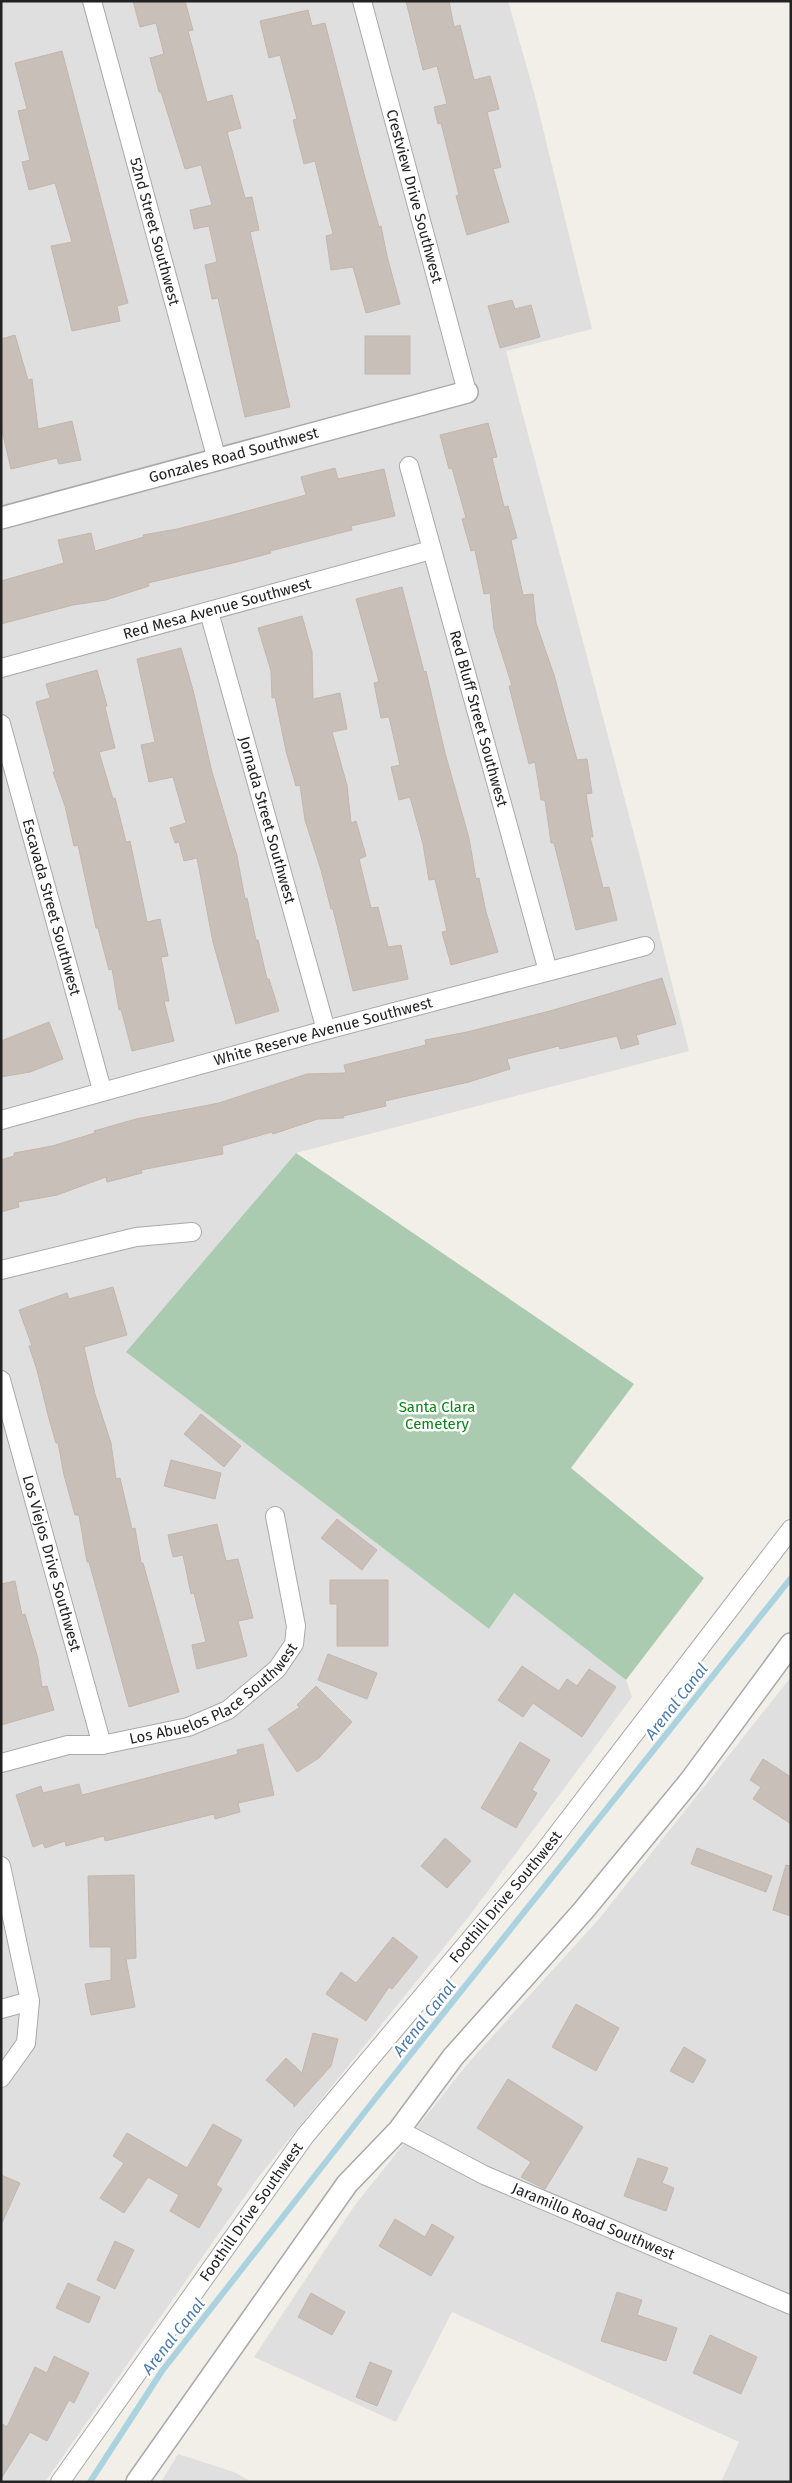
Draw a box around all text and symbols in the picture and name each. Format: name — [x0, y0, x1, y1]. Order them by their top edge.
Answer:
street label: Crestview Drive Southwest — [382, 107, 446, 285]
street label: 52nd Street Southwest — [126, 156, 184, 308]
street label: Gonzales Road Southwest — [147, 423, 321, 487]
street label: Red Mesa Avenue Southwest — [121, 574, 314, 643]
street label: Red Bluff Street Southwest — [446, 628, 512, 809]
street label: Jornada Street Southwest — [235, 734, 299, 906]
street label: Escavada Street Southwest — [19, 817, 85, 998]
street label: White Reserve Avenue Southwest — [212, 993, 435, 1070]
park label: Santa Clara Cemetery — [399, 1398, 475, 1433]
street label: Los Viejos Drive Southwest — [19, 1473, 85, 1654]
street label: Los Abuelos Place Southwest — [128, 1639, 302, 1748]
water label: Arenal Canal — [640, 1660, 712, 1744]
street label: Foothill Drive Southwest — [445, 1827, 566, 1966]
water label: Arenal Canal — [388, 1977, 460, 2061]
street label: Foothill Drive Southwest — [196, 2138, 307, 2285]
street label: Jaramillo Road Southwest — [509, 2179, 678, 2264]
water label: Arenal Canal — [137, 2295, 209, 2379]

